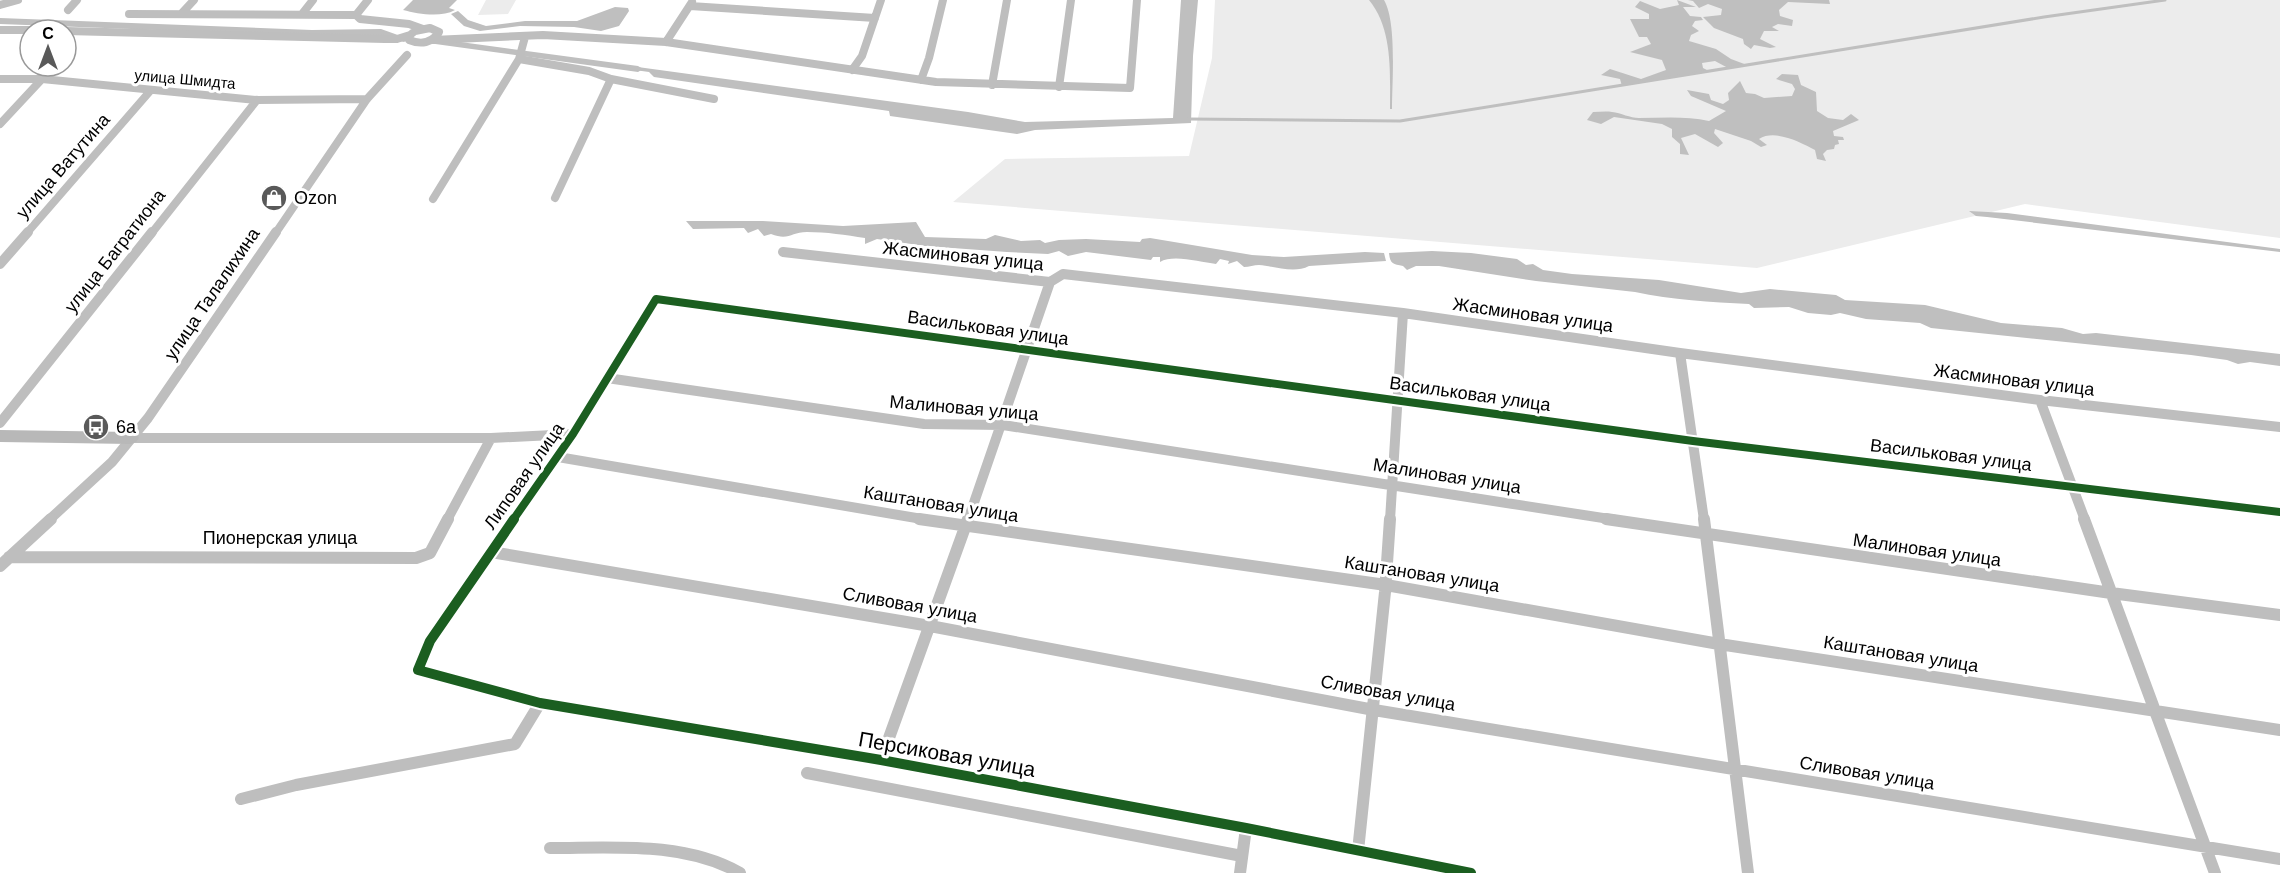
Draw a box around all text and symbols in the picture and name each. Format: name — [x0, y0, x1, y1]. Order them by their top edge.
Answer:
north arrow — [18, 18, 78, 78]
text: С — [42, 25, 54, 42]
street label: улица Шмидта — [134, 66, 237, 92]
street label: улица Ватутина — [12, 109, 114, 222]
shop icon: Ozon — [259, 183, 289, 213]
street label: улица Багратиона — [61, 185, 170, 317]
place label: Ozon — [294, 188, 337, 208]
street label: улица Талалихина — [160, 223, 264, 364]
street label: Жасминовая улица — [881, 238, 1045, 275]
street label: Жасминовая улица — [1451, 294, 1615, 336]
street label: Васильковая улица — [906, 307, 1071, 349]
street label: Жасминовая улица — [1932, 360, 2096, 400]
street label: Васильковая улица — [1388, 373, 1553, 415]
street label: Малиновая улица — [889, 392, 1040, 425]
bus stop icon: 6а — [81, 412, 111, 442]
place label: 6а — [116, 417, 137, 437]
street label: Липовая улица — [480, 418, 569, 533]
street label: Васильковая улица — [1869, 435, 2034, 475]
street label: Малиновая улица — [1372, 454, 1523, 498]
street label: Каштановая улица — [862, 482, 1021, 526]
street label: Пионерская улица — [203, 528, 358, 548]
street label: Малиновая улица — [1852, 530, 2003, 570]
street label: Каштановая улица — [1343, 552, 1502, 596]
street label: Сливовая улица — [841, 583, 980, 627]
street label: Каштановая улица — [1822, 632, 1981, 676]
street label: Сливовая улица — [1319, 671, 1458, 715]
street label: Персиковая улица — [857, 727, 1038, 781]
street label: Сливовая улица — [1798, 752, 1937, 794]

